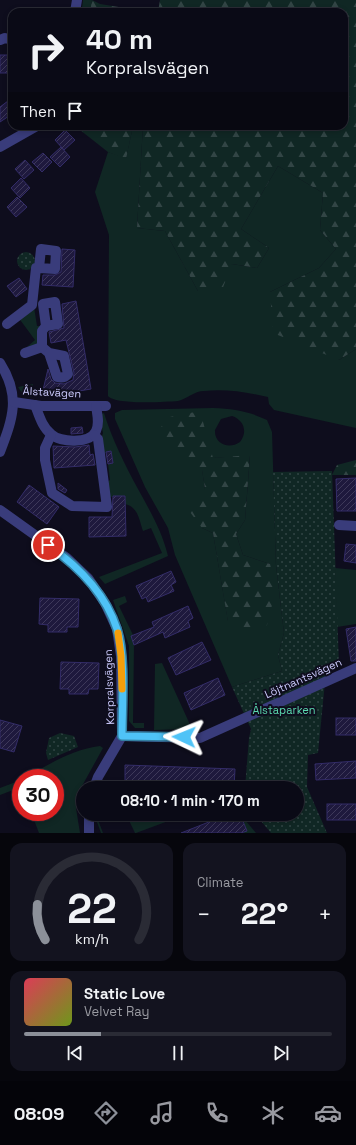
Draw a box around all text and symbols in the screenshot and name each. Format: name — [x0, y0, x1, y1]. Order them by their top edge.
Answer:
text: 40 m — [86, 21, 153, 57]
icon: right — [20, 24, 72, 76]
text: Korpralsvägen — [86, 56, 209, 79]
icon: arrive — [64, 100, 86, 122]
text: Then — [20, 102, 56, 121]
street label: Ålstavägen — [22, 383, 82, 401]
pin — [31, 528, 65, 562]
icon: arrive — [37, 534, 59, 556]
street label: Korpralsvägen — [101, 649, 117, 725]
street label: Löjtnantsvägen — [262, 655, 344, 701]
park label: Ålstaparken — [252, 703, 316, 717]
position arrow — [163, 716, 205, 758]
speed limit sign: 30 — [12, 769, 64, 821]
text: 08:10 · 1 min · 170 m — [120, 791, 260, 810]
text: Climate — [197, 874, 243, 891]
text: 22 — [67, 882, 116, 935]
text: 22° — [241, 894, 288, 933]
text: − — [197, 900, 211, 928]
text: + — [318, 900, 332, 928]
text: km/h — [74, 930, 109, 948]
text: Static Love — [84, 984, 165, 1003]
text: Velvet Ray — [84, 1003, 149, 1020]
icon: previous — [64, 1042, 86, 1064]
icon: pause — [167, 1042, 189, 1064]
icon: next — [270, 1042, 292, 1064]
icon: directions — [92, 1099, 120, 1127]
icon: music — [148, 1099, 176, 1127]
icon: phone — [203, 1099, 231, 1127]
icon: climate — [259, 1099, 287, 1127]
icon: car — [314, 1099, 342, 1127]
text: 08:09 — [14, 1102, 64, 1125]

